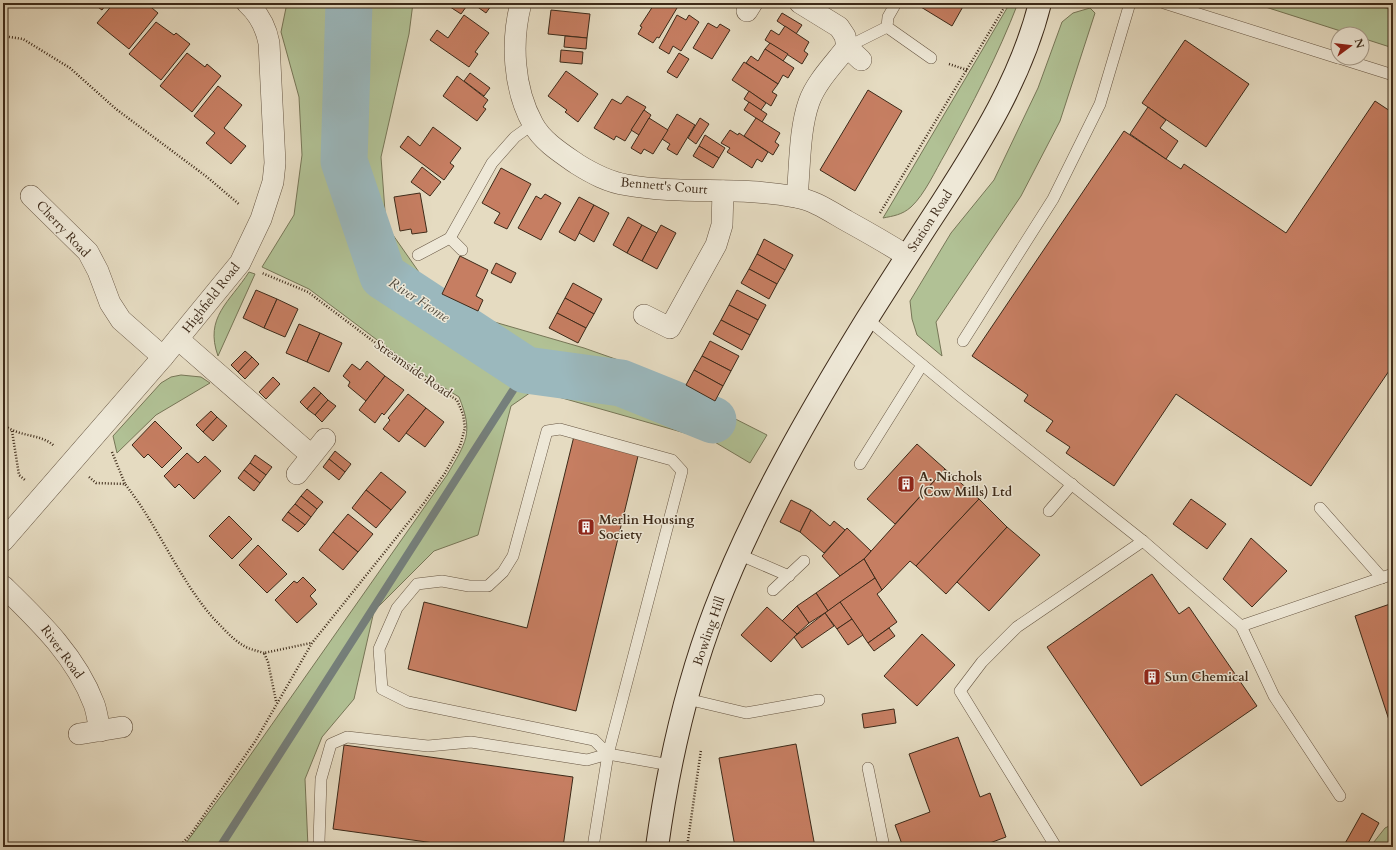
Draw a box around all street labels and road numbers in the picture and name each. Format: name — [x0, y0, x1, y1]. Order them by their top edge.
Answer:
street label: Bennett's Court — [620, 173, 708, 199]
street label: Station Road — [903, 186, 957, 255]
street label: Cherry Road — [32, 197, 94, 261]
street label: Highfield Road — [178, 259, 244, 337]
street label: Streamside Road — [371, 336, 455, 402]
street label: Bowling Hill — [689, 593, 730, 668]
street label: River Road — [37, 622, 88, 682]

